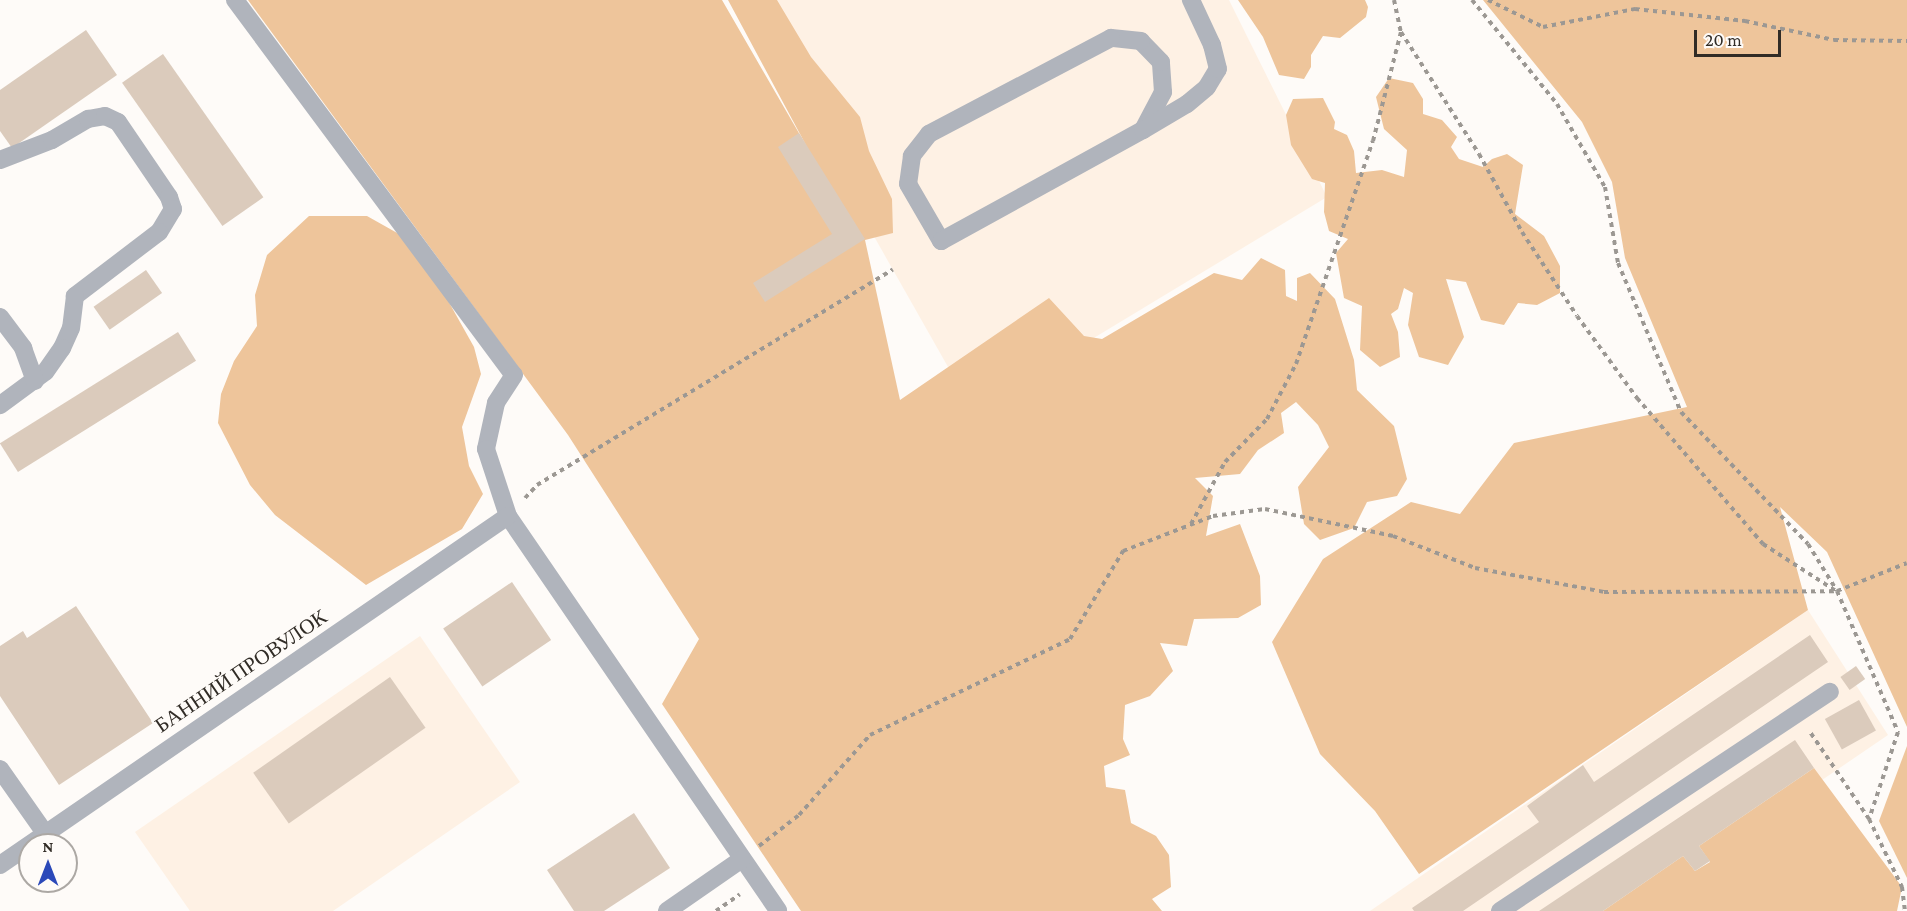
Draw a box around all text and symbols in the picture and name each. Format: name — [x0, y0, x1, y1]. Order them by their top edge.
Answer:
scale bar — [1697, 18, 1784, 56]
text: 20 m — [1705, 30, 1742, 50]
street label: БАННИЙ ПРОВУЛОК — [150, 604, 332, 738]
north arrow — [18, 833, 78, 893]
text: N — [43, 838, 53, 855]

